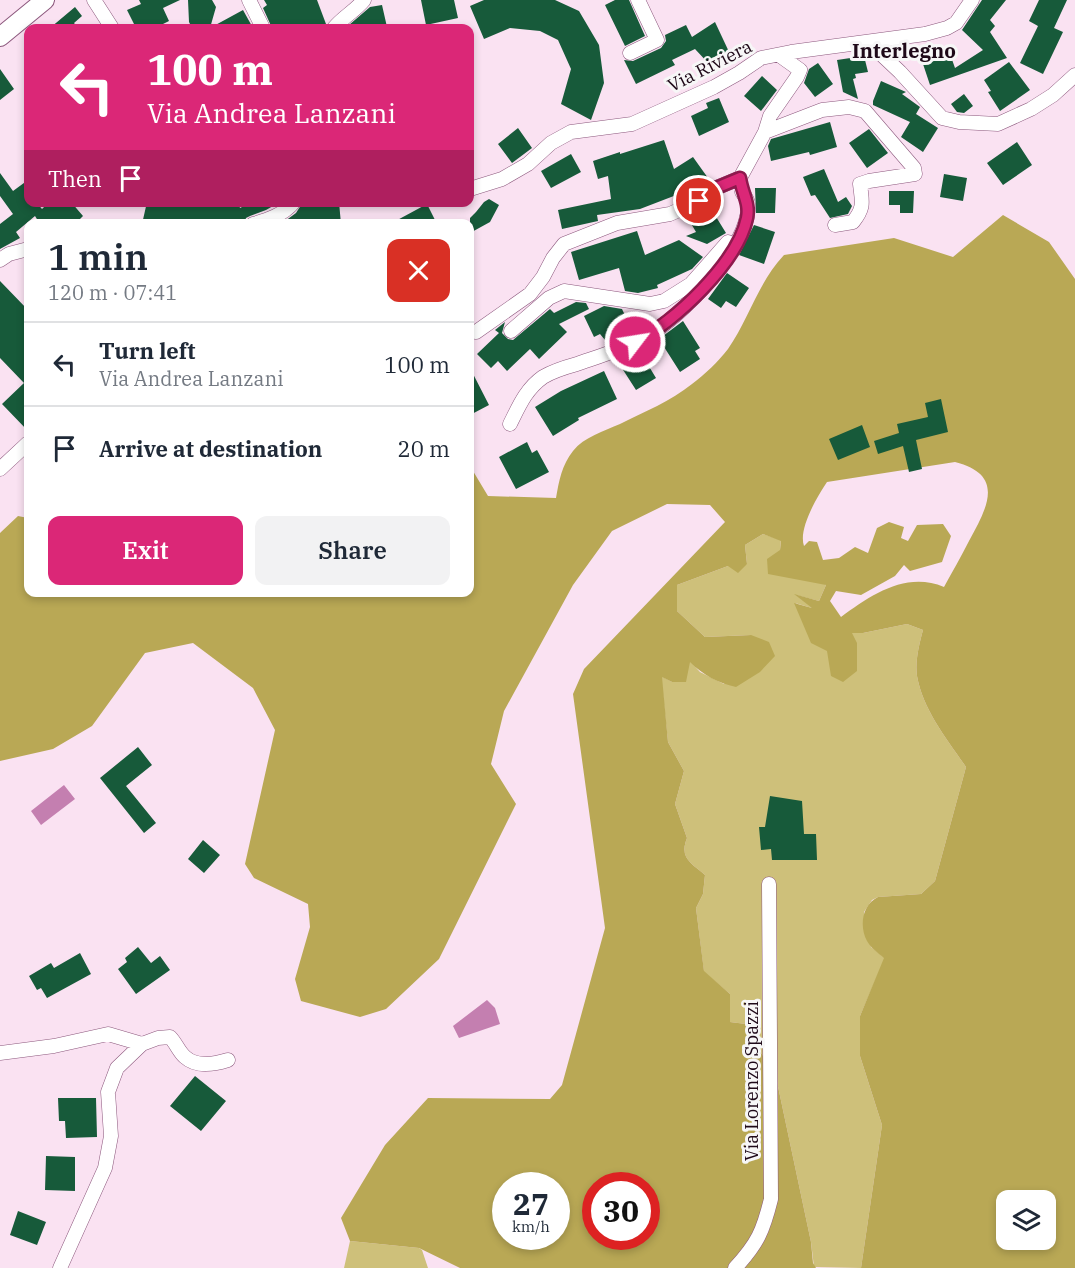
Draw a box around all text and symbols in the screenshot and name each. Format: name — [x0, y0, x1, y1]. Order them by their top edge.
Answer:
street label: Via Riviera — [664, 34, 756, 97]
district label: Interlegno — [852, 37, 956, 64]
text: 100 m — [147, 42, 273, 97]
icon: left — [48, 48, 126, 126]
text: Via Andrea Lanzani — [147, 95, 396, 130]
icon: arrive — [114, 162, 147, 195]
text: Then — [48, 164, 102, 193]
pin — [673, 175, 724, 226]
icon: arrive — [682, 184, 715, 217]
text: 1 min — [48, 233, 148, 280]
button: close — [387, 239, 450, 302]
text: 120 m · 07:41 — [48, 279, 177, 306]
position arrow — [603, 310, 667, 374]
text: Turn left — [99, 336, 195, 365]
icon: left — [48, 348, 81, 381]
text: 100 m — [384, 350, 450, 379]
text: Via Andrea Lanzani — [99, 365, 283, 392]
icon: arrive — [48, 432, 81, 465]
text: Arrive at destination — [99, 434, 322, 463]
text: 20 m — [398, 434, 450, 463]
button: Exit — [48, 516, 243, 585]
button: Share — [255, 516, 450, 585]
street label: Via Lorenzo Spazzi — [740, 1001, 763, 1161]
speed limit sign: 30 — [582, 1172, 660, 1250]
text: 27 — [513, 1184, 549, 1223]
map controls — [996, 1190, 1056, 1250]
button: layers — [996, 1190, 1056, 1250]
text: km/h — [512, 1217, 550, 1236]

